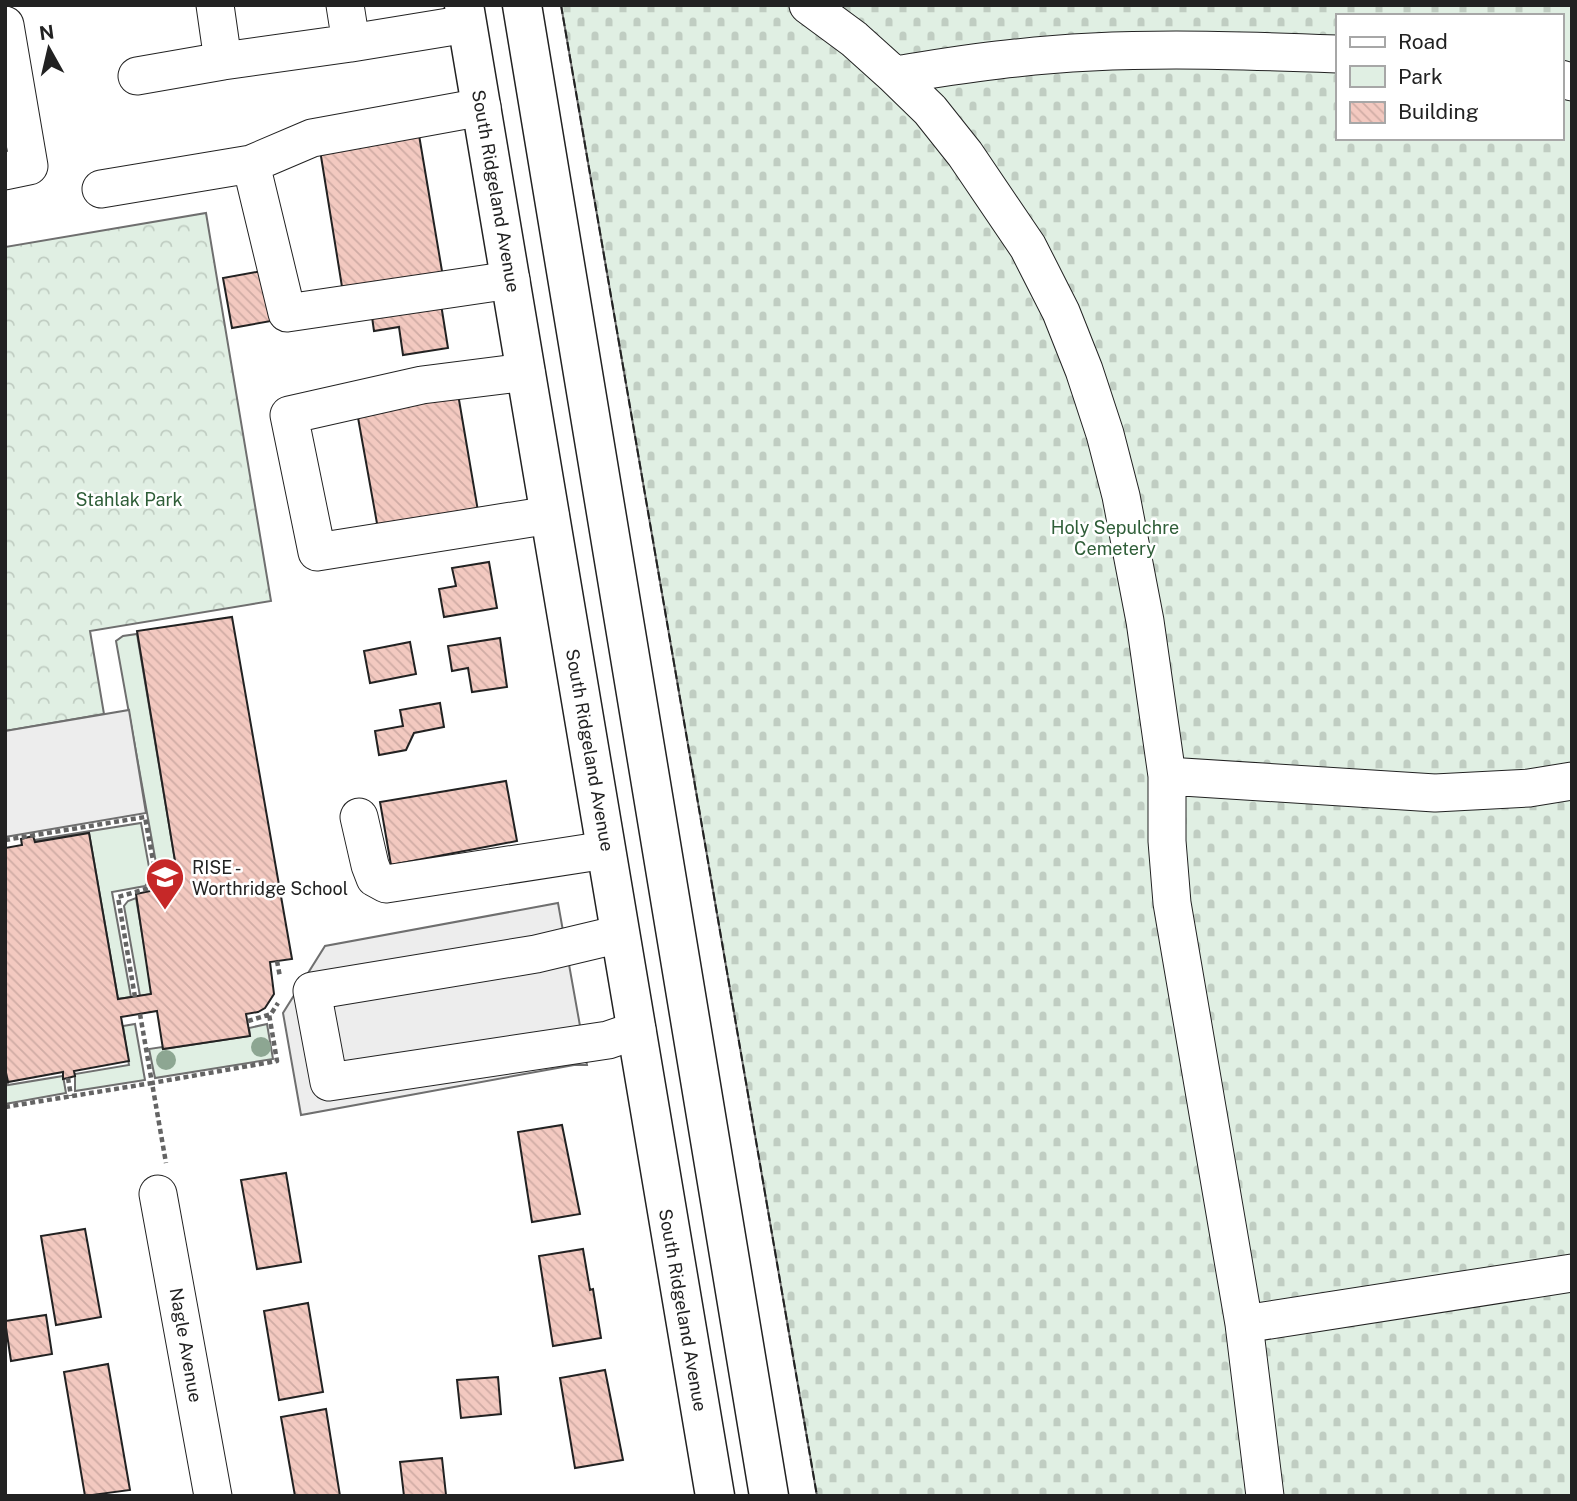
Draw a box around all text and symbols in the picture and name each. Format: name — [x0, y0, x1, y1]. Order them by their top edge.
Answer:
north arrow — [14, 14, 84, 84]
legend — [1336, 14, 1563, 140]
text: N — [38, 20, 56, 44]
text: Road — [1398, 29, 1448, 54]
text: Park — [1398, 64, 1443, 89]
street label: South Ridgeland Avenue — [468, 88, 524, 294]
text: Building — [1398, 99, 1479, 124]
park label: Stahlak Park — [75, 489, 183, 510]
park label: Holy Sepulchre Cemetery — [1051, 517, 1179, 559]
street label: South Ridgeland Avenue — [562, 647, 618, 853]
school or university icon: RISE - Worthridge School — [144, 856, 186, 911]
place label: RISE - Worthridge School — [192, 857, 348, 899]
street label: South Ridgeland Avenue — [655, 1207, 711, 1413]
street label: Nagle Avenue — [166, 1286, 206, 1404]

